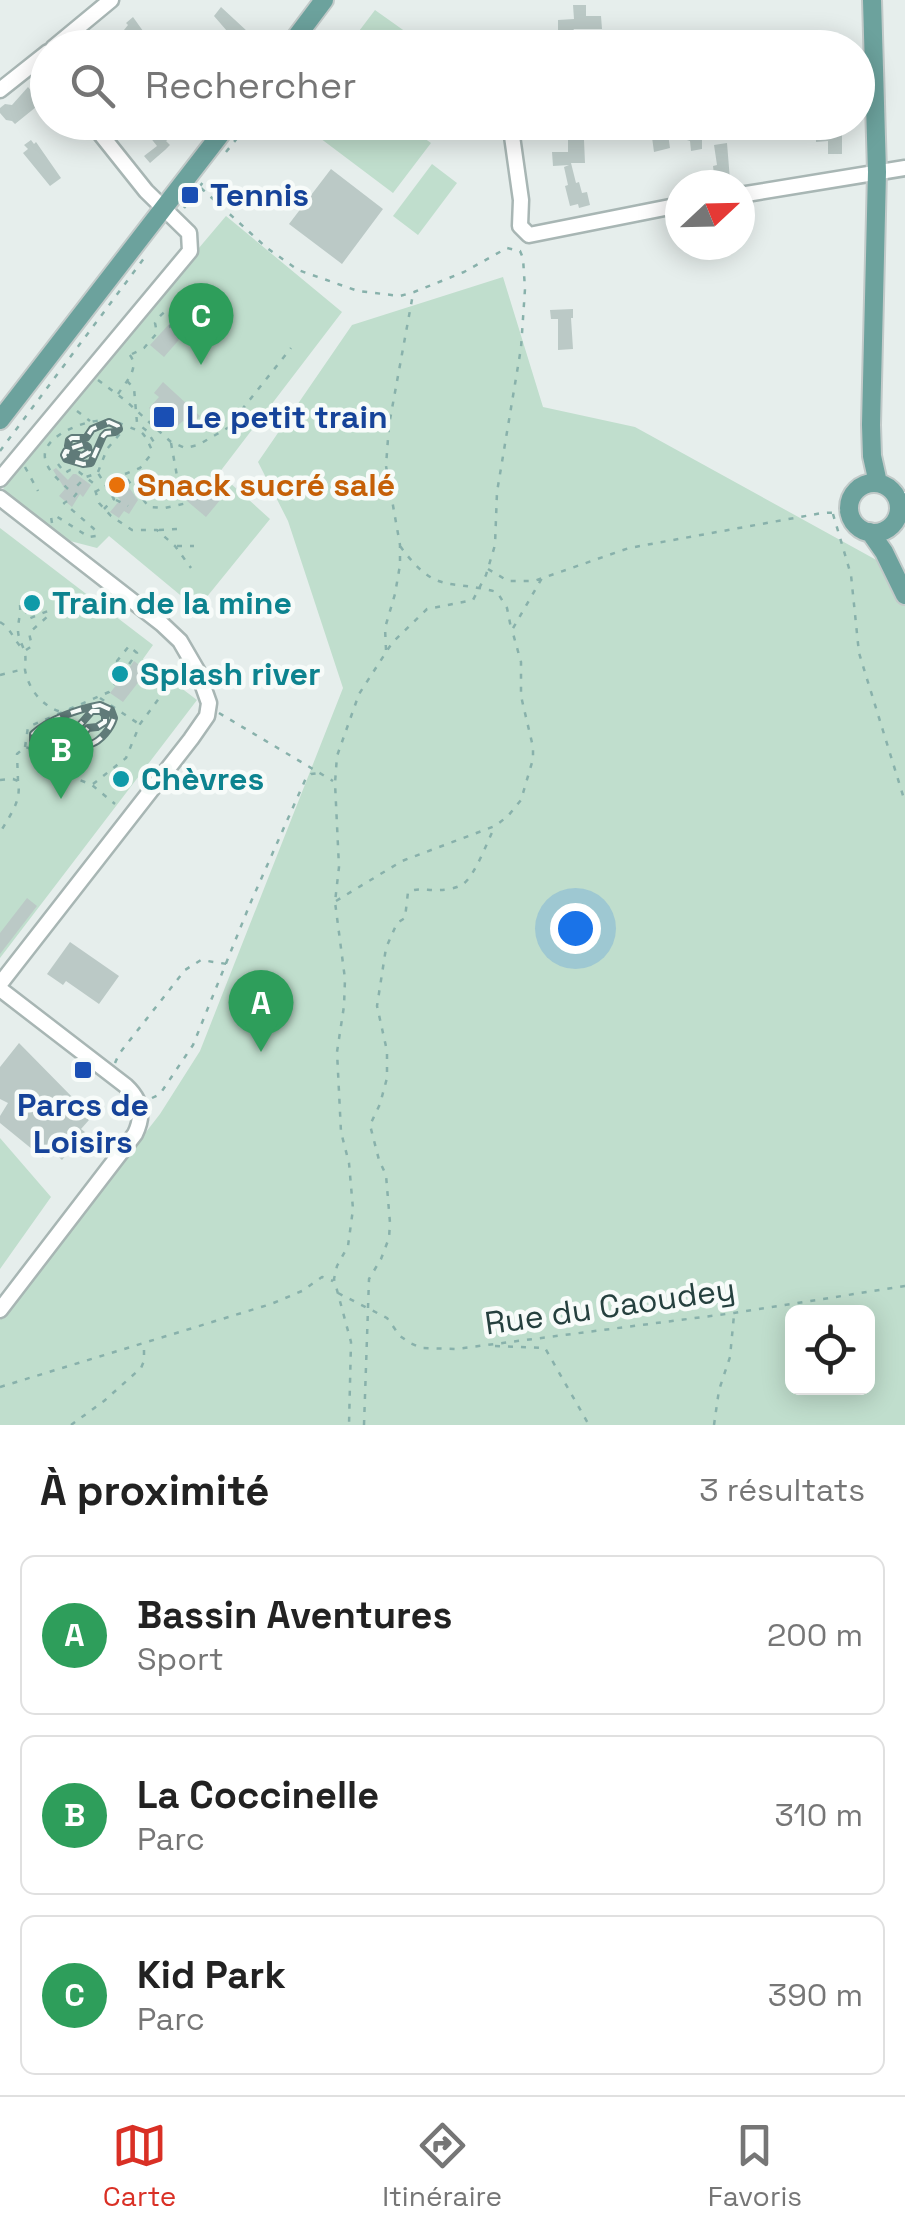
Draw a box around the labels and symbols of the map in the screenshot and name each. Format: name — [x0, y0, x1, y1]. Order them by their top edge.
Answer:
north arrow — [665, 170, 755, 260]
place label: Tennis — [210, 175, 309, 215]
marker: Tennis — [179, 184, 201, 206]
pin: C — [168, 282, 234, 365]
place label: Le petit train — [186, 397, 388, 437]
marker: Le petit train — [151, 404, 177, 430]
place label: Snack sucré salé — [137, 465, 395, 505]
marker: Snack sucré salé — [106, 474, 128, 496]
place label: Train de la mine — [52, 583, 292, 623]
marker: Train de la mine — [21, 592, 43, 614]
place label: Splash river — [140, 654, 321, 694]
marker: Splash river — [109, 663, 131, 685]
pin: B — [28, 716, 94, 799]
place label: Chèvres — [141, 759, 264, 799]
marker: Chèvres — [110, 768, 132, 790]
your location — [550, 903, 601, 954]
pin: A — [228, 970, 294, 1052]
marker: Parcs de Loisirs — [72, 1059, 94, 1081]
place label: Parcs de Loisirs — [17, 1085, 149, 1162]
street label: Rue du Caoudey — [482, 1269, 738, 1343]

